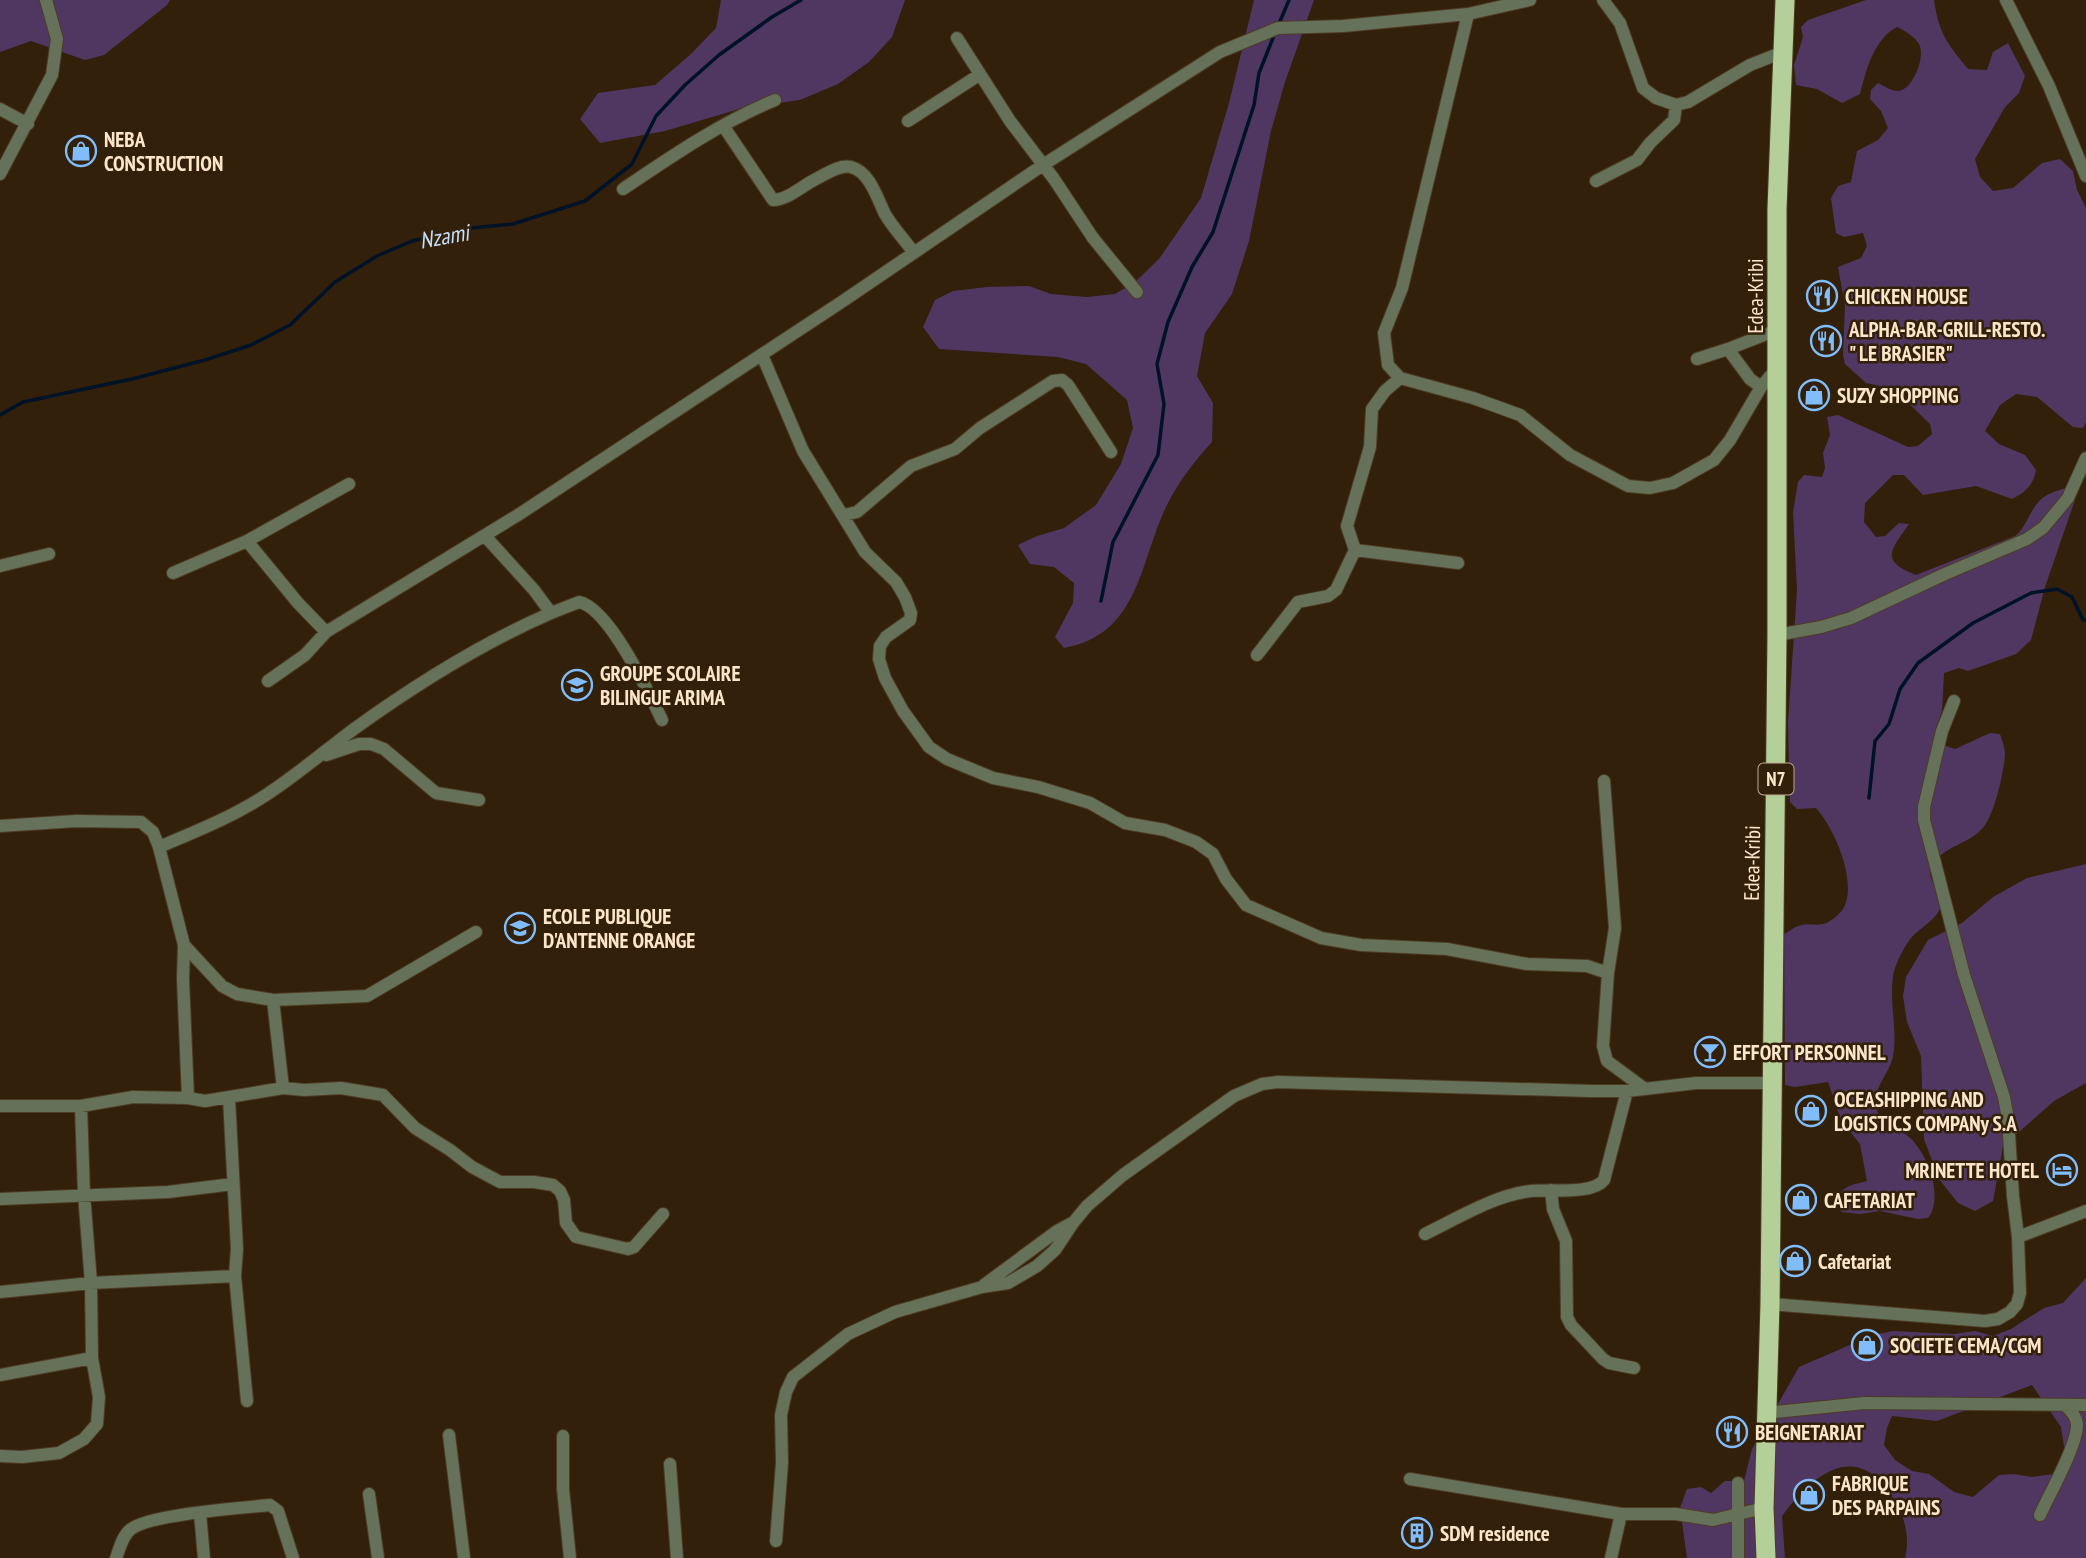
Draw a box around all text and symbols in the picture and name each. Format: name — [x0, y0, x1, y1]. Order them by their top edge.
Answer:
place label: NEBA CONSTRUCTION — [104, 126, 223, 177]
shop icon: NEBA CONSTRUCTION — [64, 134, 98, 168]
water label: Nzami — [417, 217, 474, 255]
street label: Edea-Kribi — [1742, 258, 1769, 334]
restaurant icon: CHICKEN HOUSE — [1805, 279, 1839, 313]
place label: CHICKEN HOUSE — [1845, 283, 1968, 310]
place label: ALPHA-BAR-GRILL-RESTO. " LE BRASIER" — [1848, 316, 2045, 367]
restaurant icon: ALPHA-BAR-GRILL-RESTO. " LE BRASIER" — [1809, 324, 1843, 358]
shop icon: SUZY SHOPPING — [1797, 378, 1831, 412]
place label: SUZY SHOPPING — [1837, 382, 1958, 409]
place label: GROUPE SCOLAIRE BILINGUE ARIMA — [600, 660, 740, 711]
school or university icon: GROUPE SCOLAIRE BILINGUE ARIMA — [560, 668, 594, 702]
road number: N7 — [1758, 764, 1794, 794]
street label: Edea-Kribi — [1738, 825, 1766, 901]
place label: ECOLE PUBLIQUE D'ANTENNE ORANGE — [543, 903, 695, 954]
school or university icon: ECOLE PUBLIQUE D'ANTENNE ORANGE — [503, 911, 537, 945]
bar icon: EFFORT PERSONNEL — [1693, 1035, 1727, 1069]
place label: EFFORT PERSONNEL — [1733, 1039, 1886, 1066]
place label: OCEASHIPPING AND LOGISTICS COMPANy S.A — [1834, 1086, 2017, 1137]
shop icon: OCEASHIPPING AND LOGISTICS COMPANy S.A — [1794, 1094, 1828, 1128]
hotel icon: MRINETTE HOTEL — [2045, 1153, 2079, 1187]
place label: MRINETTE HOTEL — [1905, 1157, 2039, 1184]
shop icon: CAFETARIAT — [1784, 1183, 1818, 1217]
place label: CAFETARIAT — [1824, 1187, 1915, 1214]
shop icon: Cafetariat — [1778, 1244, 1812, 1278]
place label: Cafetariat — [1818, 1248, 1891, 1275]
shop icon: SOCIETE CEMA/CGM — [1850, 1328, 1884, 1362]
place label: SOCIETE CEMA/CGM — [1890, 1332, 2041, 1359]
restaurant icon: BEIGNETARIAT — [1715, 1415, 1749, 1449]
place label: BEIGNETARIAT — [1755, 1419, 1864, 1446]
place label: FABRIQUE DES PARPAINS — [1832, 1470, 1940, 1521]
shop icon: FABRIQUE DES PARPAINS — [1792, 1478, 1826, 1512]
building icon: SDM residence — [1400, 1516, 1434, 1550]
place label: SDM residence — [1440, 1520, 1550, 1547]

